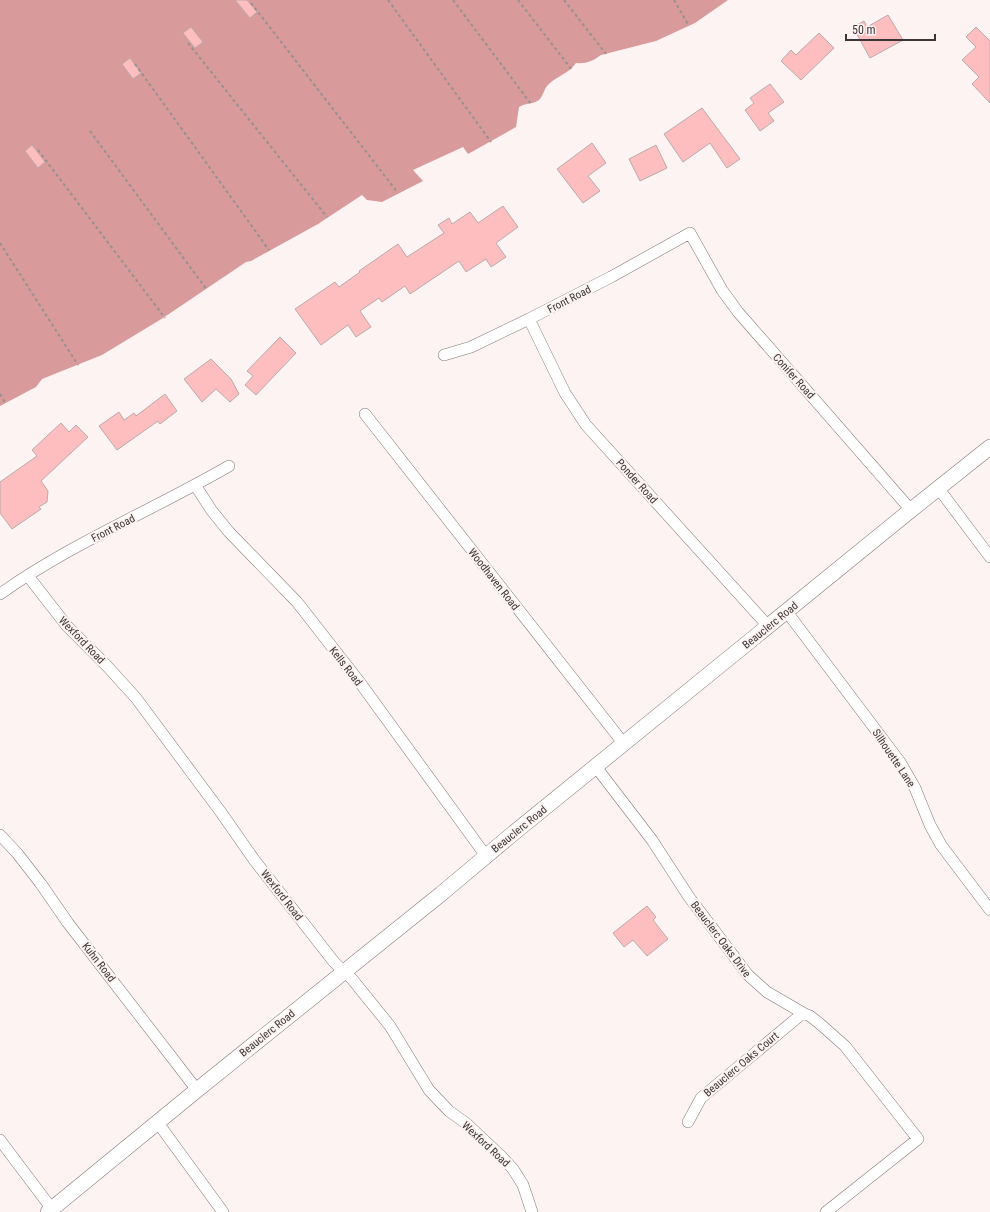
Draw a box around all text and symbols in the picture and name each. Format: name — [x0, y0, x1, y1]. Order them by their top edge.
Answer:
scale bar — [846, 16, 935, 42]
text: 50 m — [852, 23, 876, 37]
street label: Front Road — [545, 283, 593, 316]
street label: Conifer Road — [770, 351, 817, 402]
street label: Ponder Road — [613, 456, 660, 506]
street label: Front Road — [89, 512, 137, 545]
street label: Woodhaven Road — [465, 546, 522, 613]
street label: Beauclerc Road — [740, 599, 801, 652]
street label: Wexford Road — [56, 614, 107, 667]
street label: Kells Road — [326, 644, 365, 688]
street label: Silhouette Lane — [869, 727, 918, 790]
street label: Beauclerc Road — [489, 803, 550, 856]
street label: Wexford Road — [258, 867, 305, 923]
street label: Beauclerc Oaks Drive — [688, 899, 753, 980]
street label: Kuhn Road — [79, 940, 118, 985]
street label: Beauclerc Road — [237, 1007, 298, 1060]
street label: Beauclerc Oaks Court — [701, 1029, 781, 1099]
street label: Wexford Road — [459, 1119, 512, 1170]

